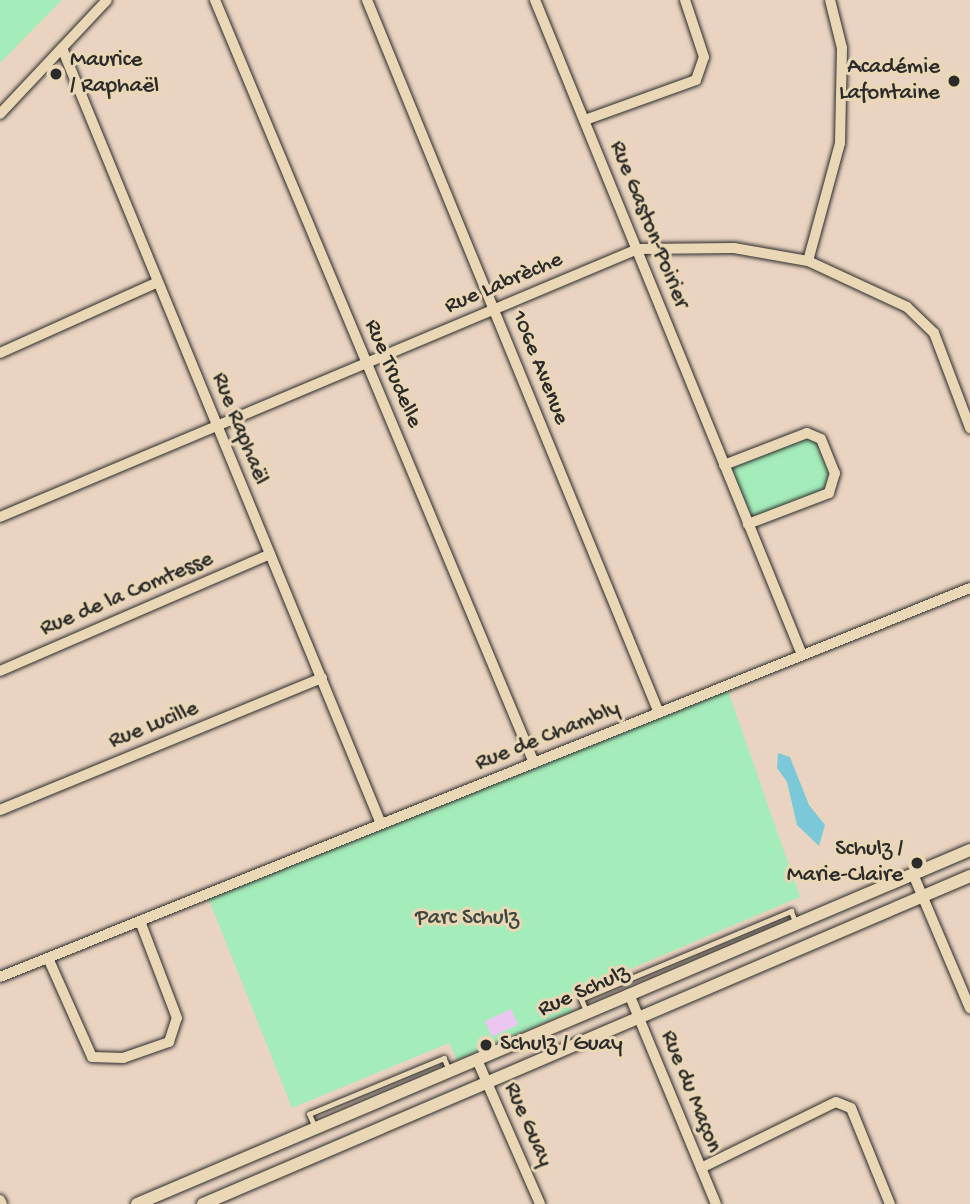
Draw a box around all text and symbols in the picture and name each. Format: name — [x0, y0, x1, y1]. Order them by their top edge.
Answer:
place label: Maurice / Raphaël — [70, 47, 159, 101]
place label: Académie Lafontaine — [839, 54, 940, 108]
marker: Maurice / Raphaël — [48, 66, 64, 82]
marker: Académie Lafontaine — [946, 73, 962, 89]
street label: Rue Gaston-Poirier — [602, 137, 694, 313]
street label: Rue Labrèche — [441, 247, 567, 321]
street label: 106e Avenue — [504, 307, 574, 429]
street label: Rue Trudelle — [357, 316, 427, 432]
street label: Rue Raphaël — [204, 369, 274, 489]
street label: Rue de la Comtesse — [36, 546, 218, 644]
street label: Rue de Chambly — [472, 695, 624, 779]
street label: Rue Lucille — [105, 696, 203, 756]
place label: Schulz / Marie-Claire — [787, 836, 903, 890]
marker: Schulz / Marie-Claire — [909, 855, 925, 871]
park label: Parc Schulz — [415, 905, 519, 933]
street label: Rue Schulz — [534, 960, 634, 1024]
street label: Rue du Maçon — [653, 1027, 727, 1157]
place label: Schulz / Guay — [500, 1031, 623, 1059]
marker: Schulz / Guay — [478, 1037, 494, 1053]
street label: Rue Guay — [496, 1078, 558, 1172]

